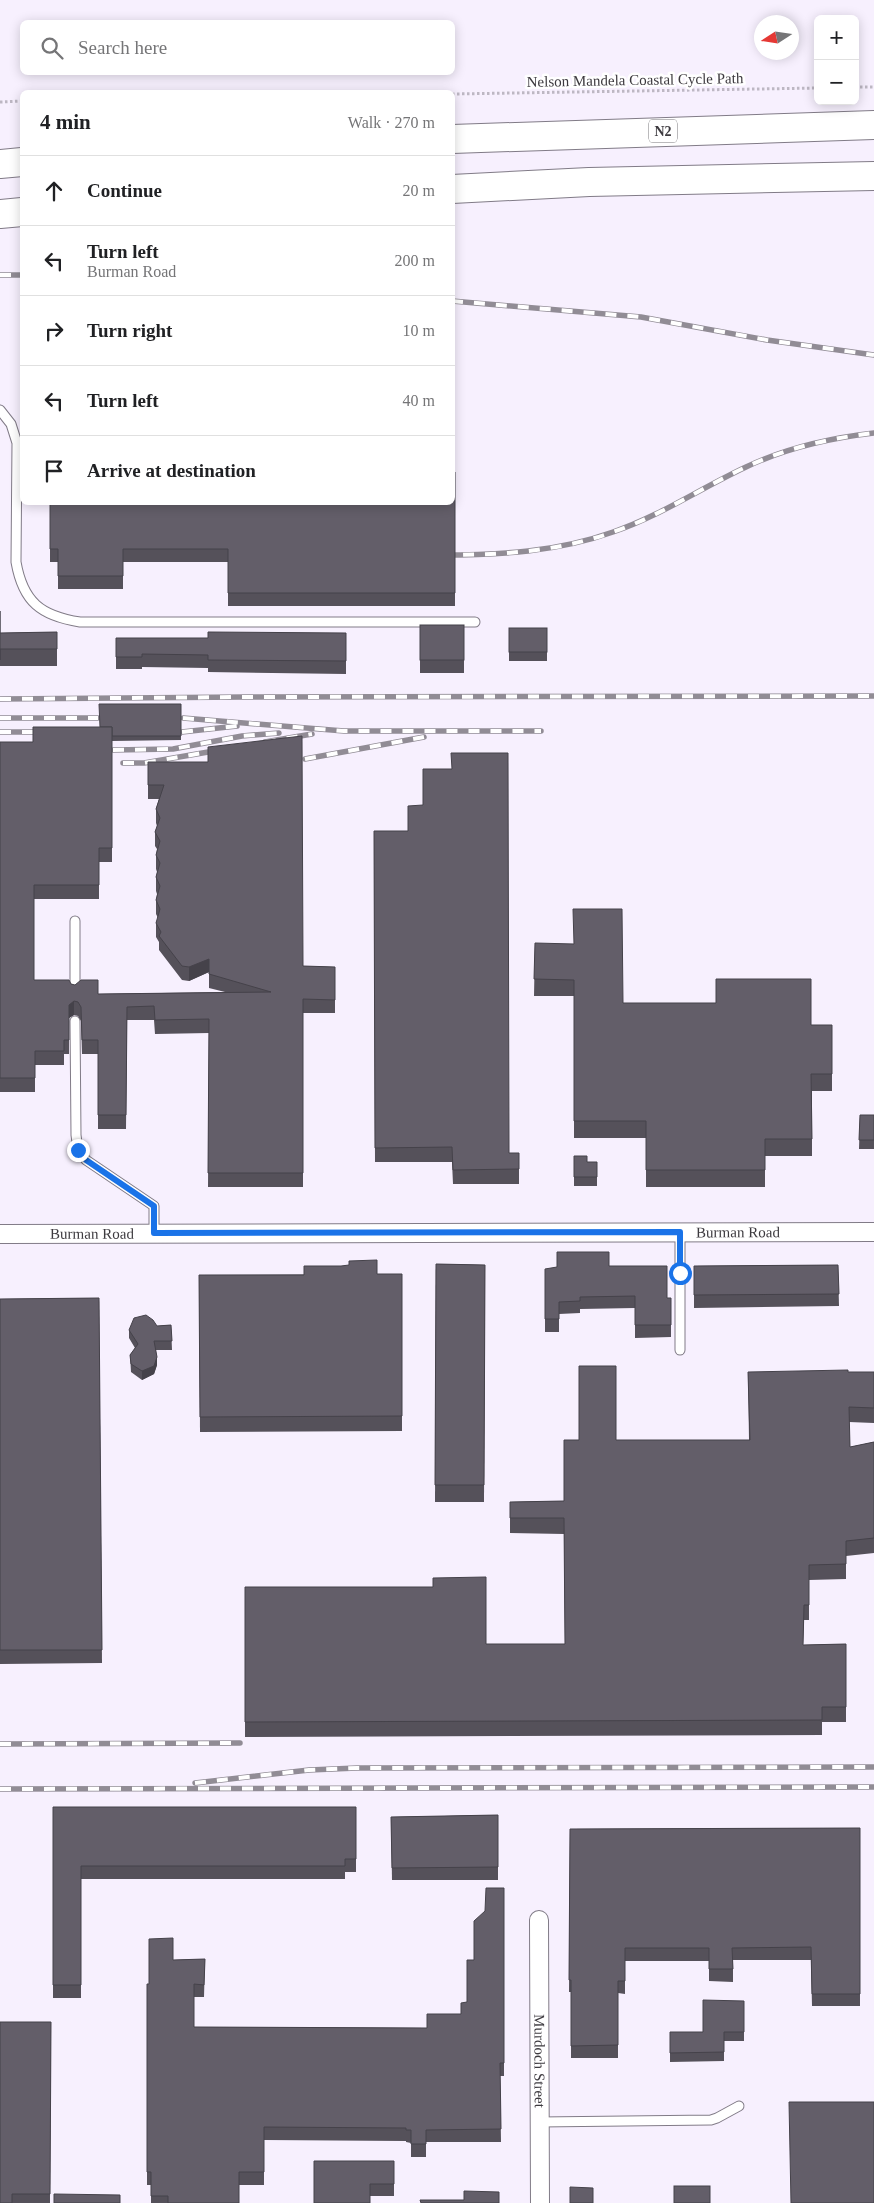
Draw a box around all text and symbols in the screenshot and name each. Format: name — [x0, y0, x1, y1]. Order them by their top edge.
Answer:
north arrow — [754, 15, 799, 60]
map controls — [814, 15, 859, 105]
button: + — [814, 15, 859, 60]
search box — [20, 20, 455, 75]
icon: search — [38, 34, 66, 62]
text: Search here — [78, 37, 167, 58]
button: − — [814, 60, 859, 105]
street label: Nelson Mandela Coastal Cycle Path — [527, 70, 744, 90]
text: 4 min — [40, 110, 91, 134]
text: Walk · 270 m — [348, 114, 435, 131]
road number: N2 — [649, 120, 677, 142]
icon: ahead — [40, 177, 68, 205]
text: Continue — [87, 180, 162, 201]
text: 20 m — [403, 182, 435, 199]
text: Turn left — [87, 241, 159, 262]
icon: left — [40, 247, 68, 275]
text: 200 m — [395, 252, 435, 269]
text: Burman Road — [87, 263, 176, 280]
icon: right — [40, 317, 68, 345]
text: Turn right — [87, 320, 172, 341]
text: 10 m — [403, 322, 435, 339]
icon: left — [40, 387, 68, 415]
text: Turn left — [87, 390, 159, 411]
text: 40 m — [403, 392, 435, 409]
icon: arrive — [40, 457, 68, 485]
text: Arrive at destination — [87, 460, 256, 481]
route end — [67, 1139, 90, 1162]
street label: Burman Road — [696, 1224, 780, 1240]
street label: Burman Road — [50, 1226, 134, 1242]
route start — [669, 1262, 692, 1285]
street label: Murdoch Street — [531, 2014, 548, 2109]

